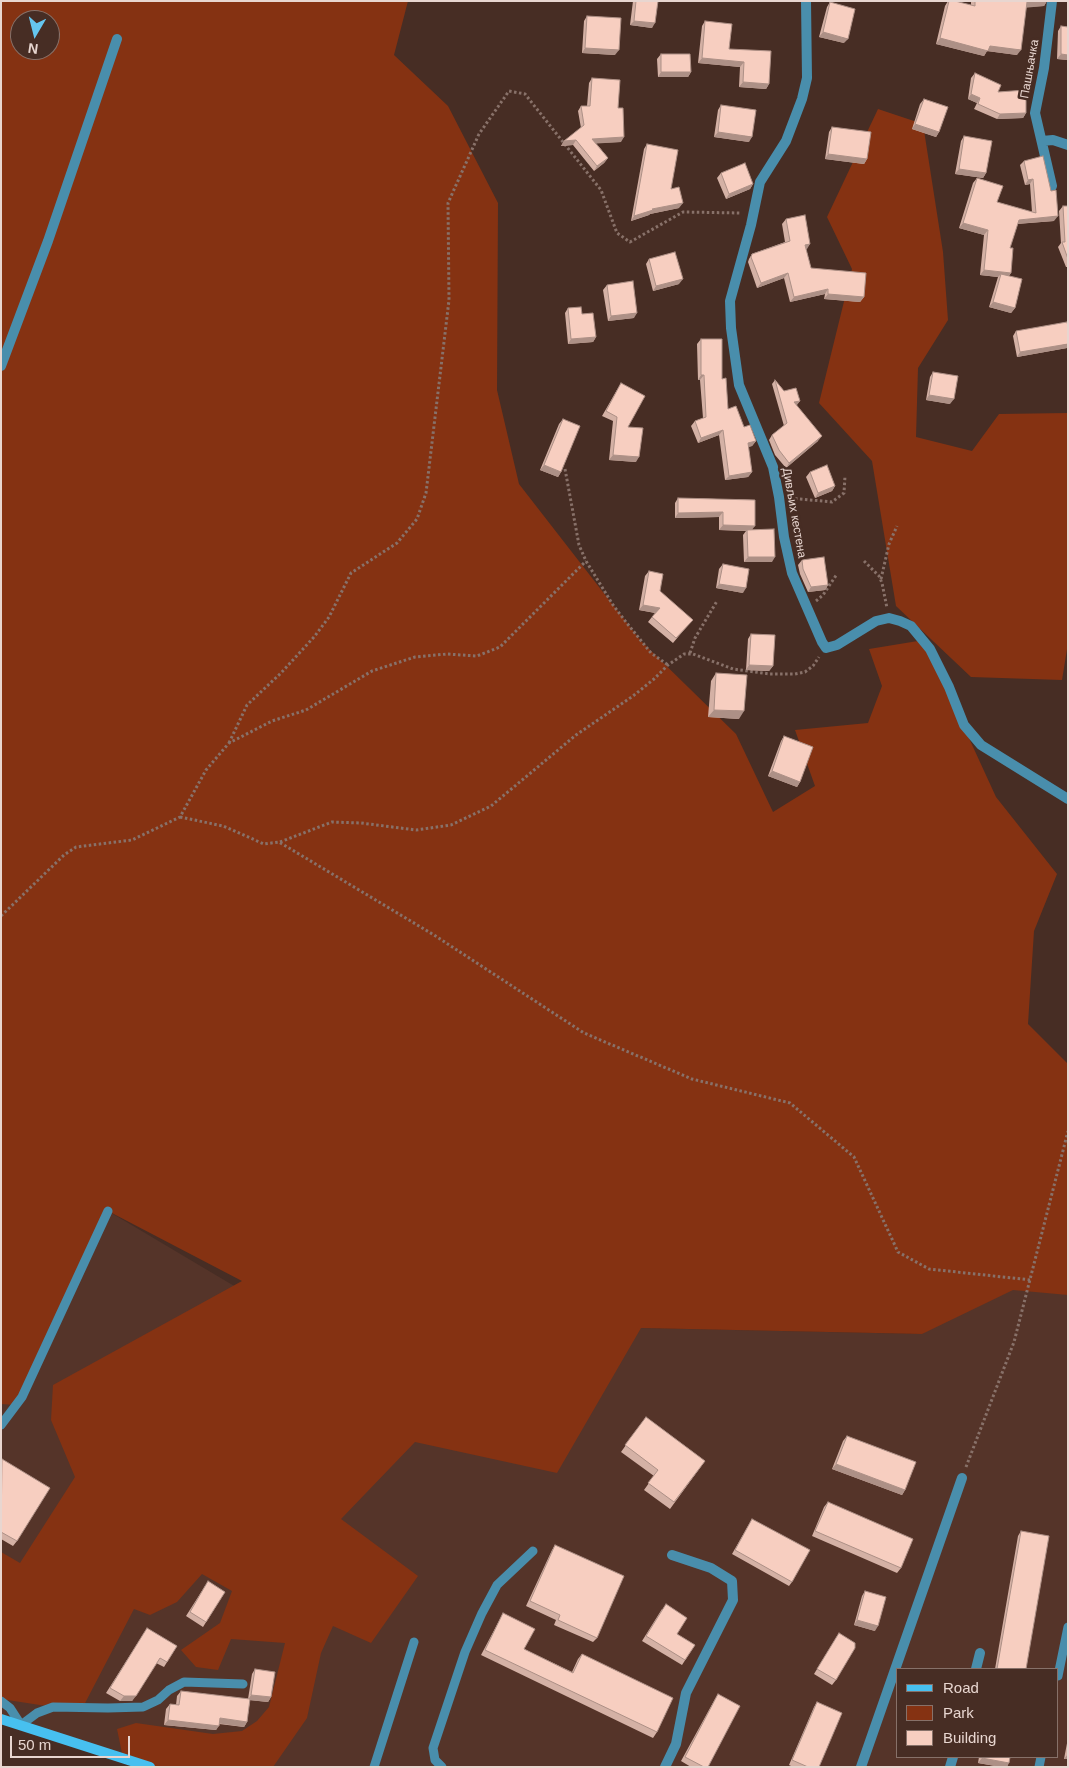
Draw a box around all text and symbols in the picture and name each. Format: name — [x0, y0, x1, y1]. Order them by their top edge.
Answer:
north arrow — [10, 10, 60, 60]
street label: Пашњачка — [1018, 38, 1042, 100]
text: N — [27, 40, 39, 57]
street label: Дивљих кестена — [779, 467, 809, 559]
legend — [896, 1668, 1059, 1758]
text: Road — [943, 1679, 979, 1696]
text: Park — [943, 1704, 974, 1721]
scale bar — [12, 1726, 132, 1758]
text: Building — [943, 1729, 996, 1746]
text: 50 m — [18, 1736, 51, 1753]

